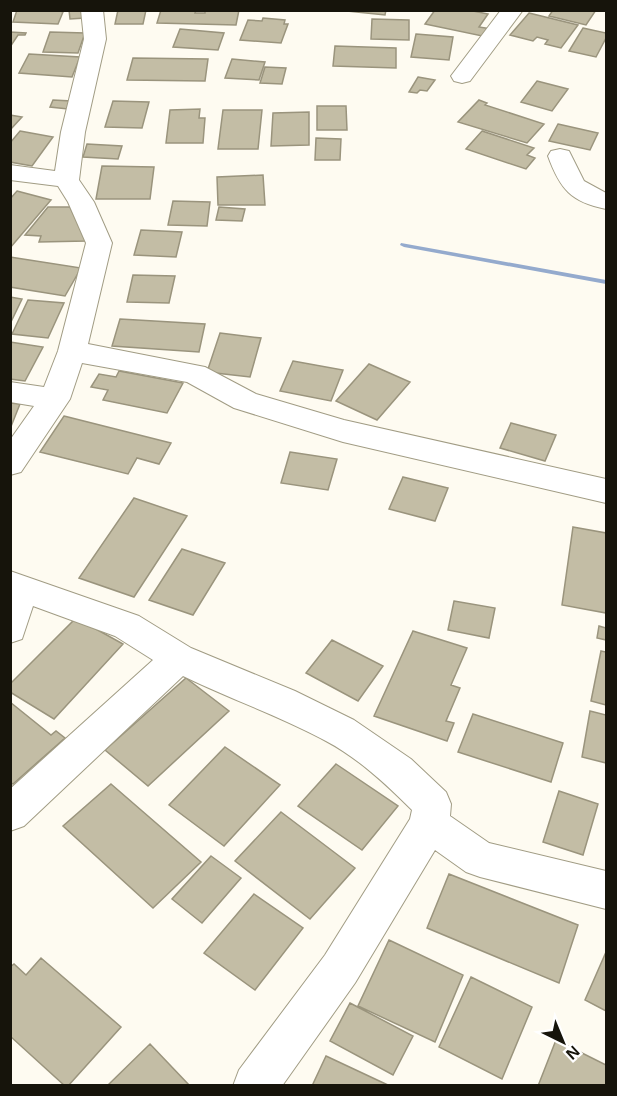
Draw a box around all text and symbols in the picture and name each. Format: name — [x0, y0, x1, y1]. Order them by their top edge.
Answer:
north arrow — [533, 1012, 593, 1072]
text: N — [563, 1042, 583, 1063]

